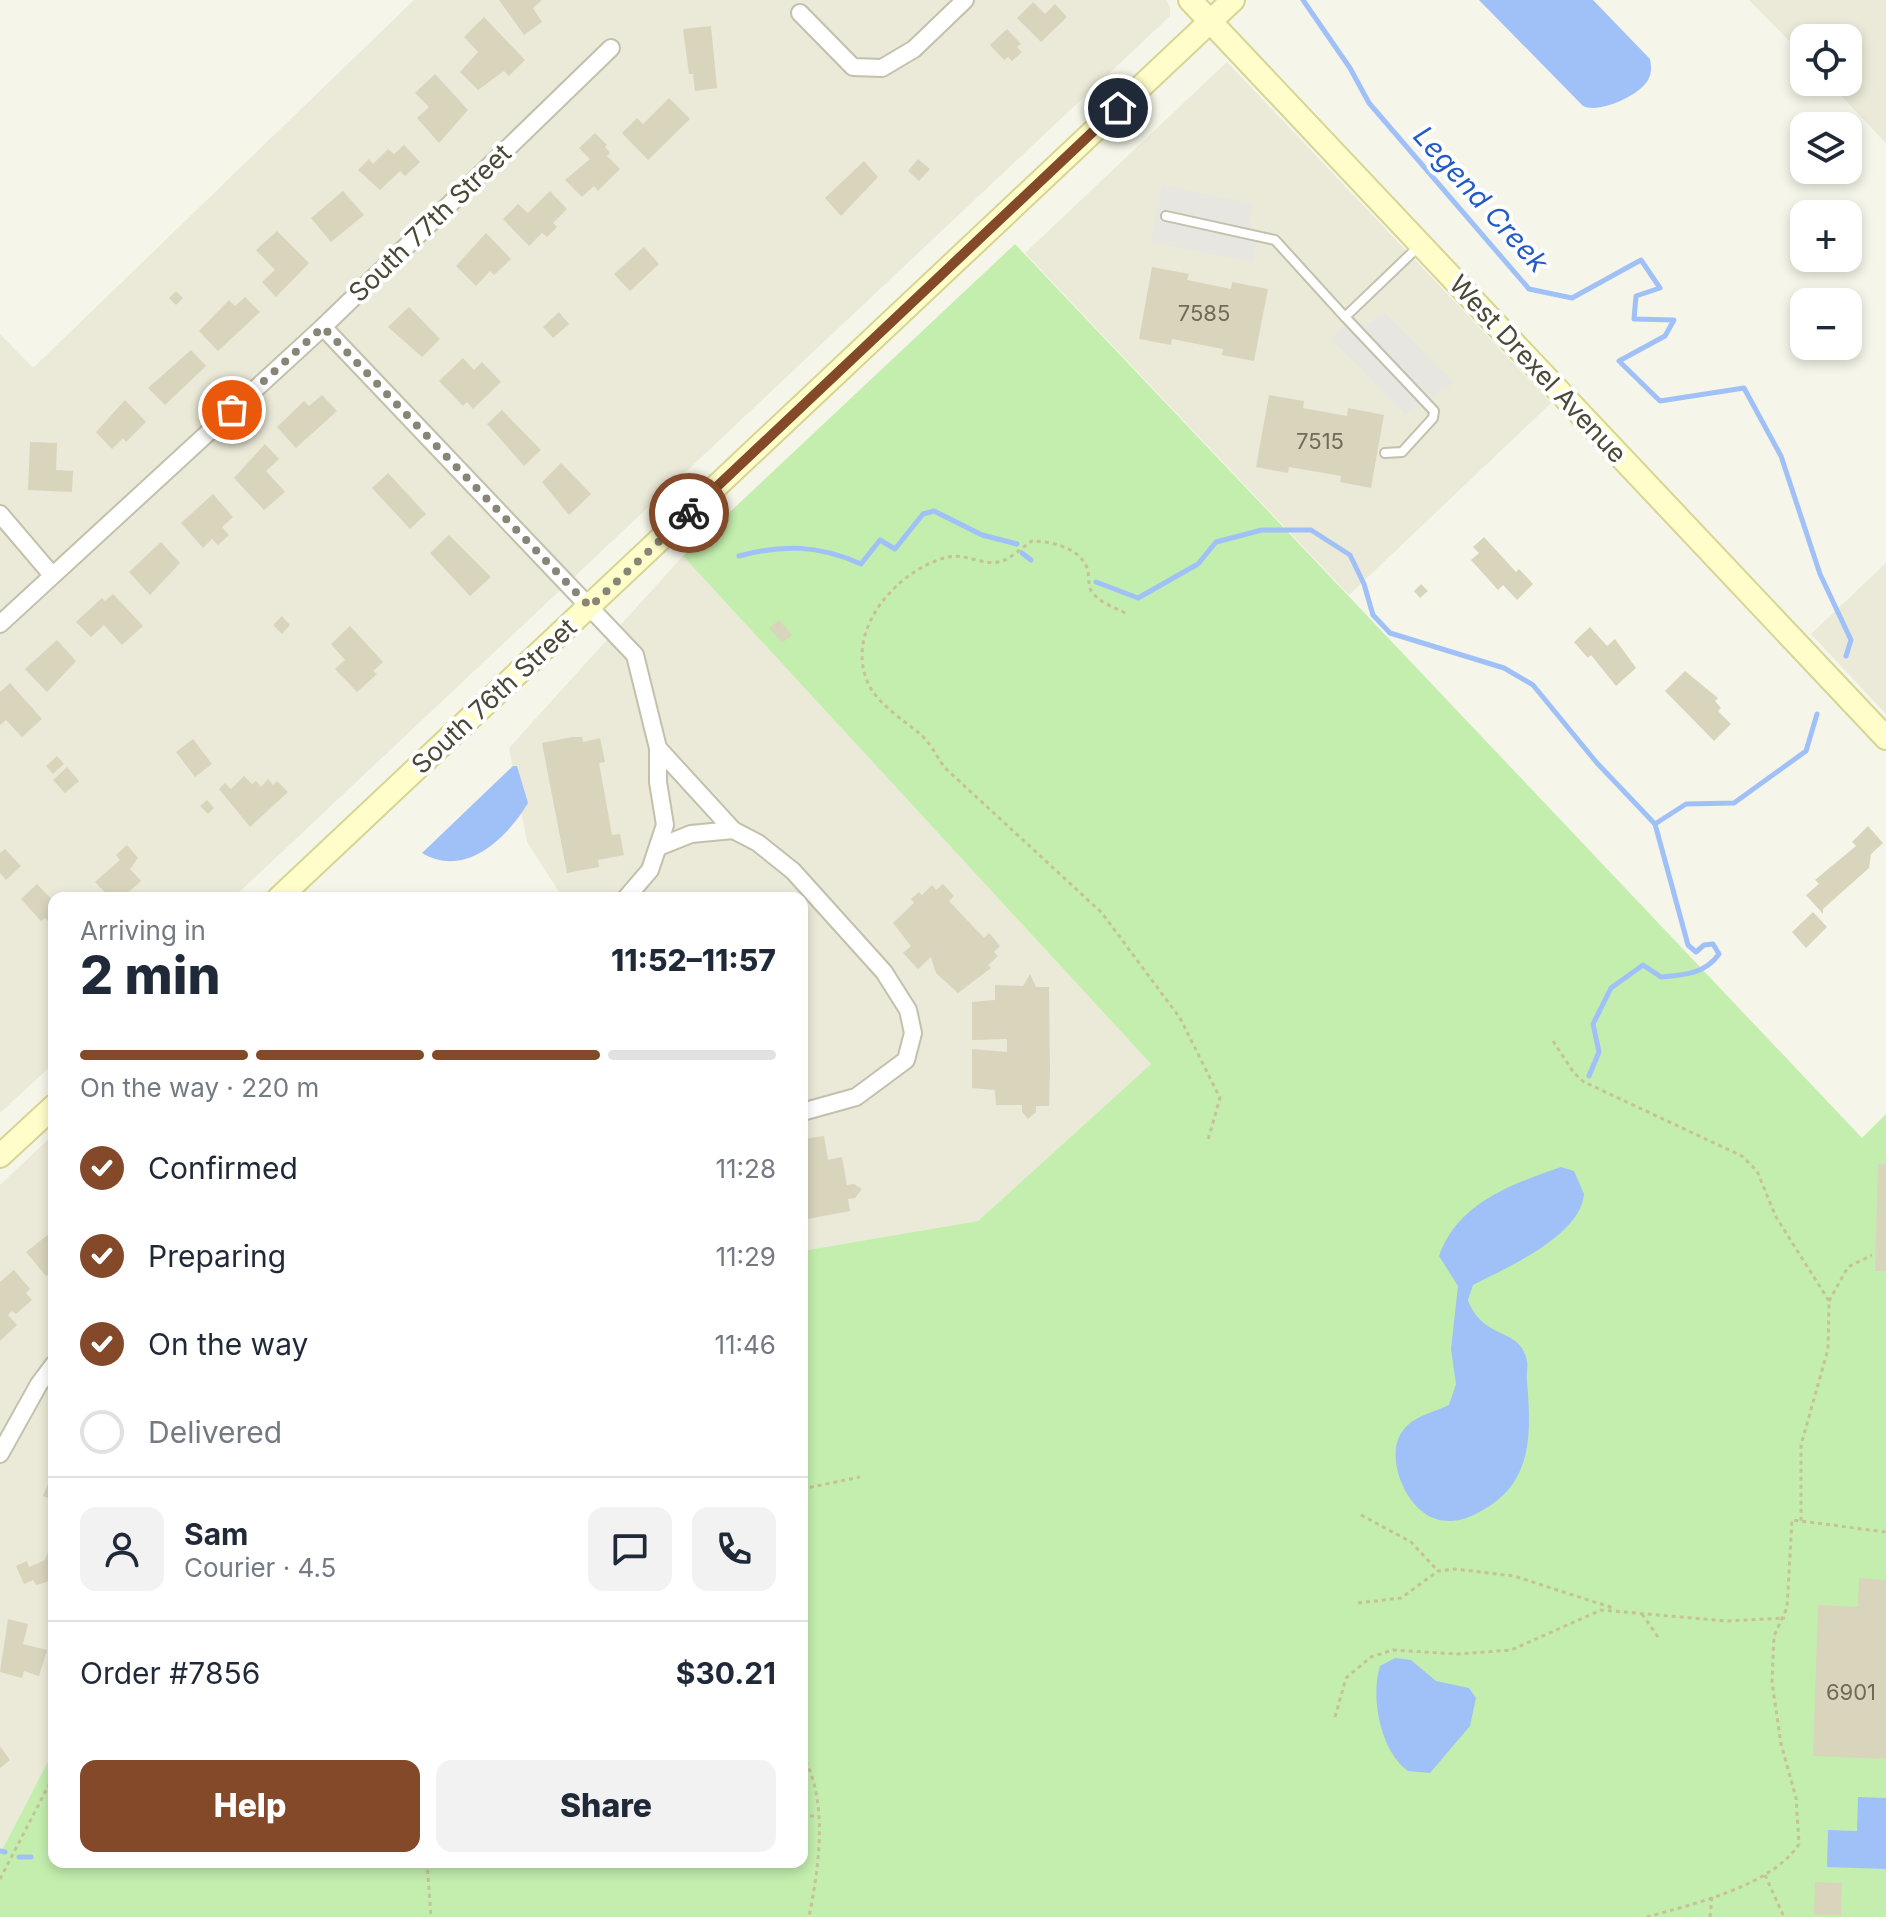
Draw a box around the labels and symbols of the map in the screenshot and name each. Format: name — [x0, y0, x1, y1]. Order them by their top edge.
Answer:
pin — [1084, 74, 1152, 142]
water label: Legend Creek — [1406, 119, 1556, 280]
street label: South 77th Street — [342, 137, 517, 308]
street label: West Drexel Avenue — [1443, 268, 1633, 469]
house number: 7585 — [1178, 300, 1230, 326]
pin — [198, 376, 266, 444]
house number: 7515 — [1296, 428, 1344, 454]
courier — [649, 473, 729, 553]
street label: South 76th Street — [405, 611, 582, 780]
house number: 6901 — [1826, 1679, 1876, 1705]

